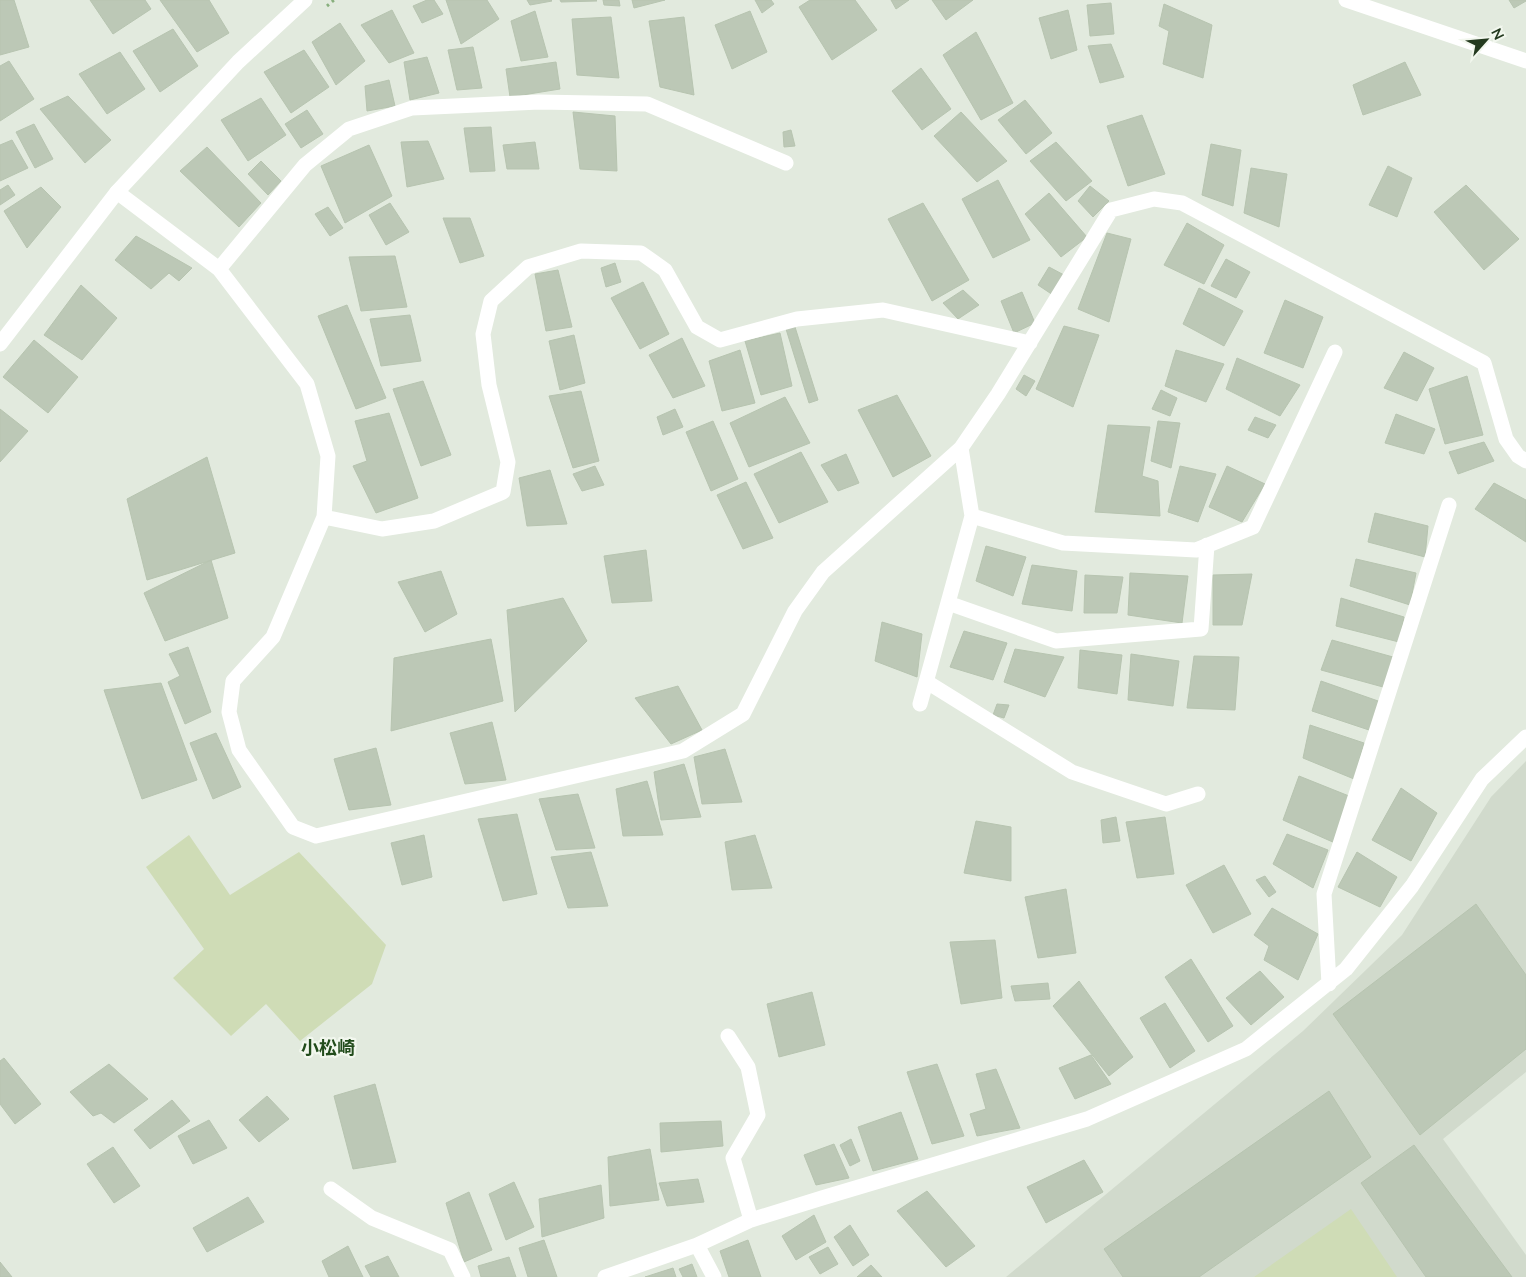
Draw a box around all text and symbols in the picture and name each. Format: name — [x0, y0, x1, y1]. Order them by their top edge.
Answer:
north arrow — [1461, 15, 1511, 65]
text: N — [1488, 25, 1508, 43]
district label: 小松崎 — [301, 1036, 355, 1058]

